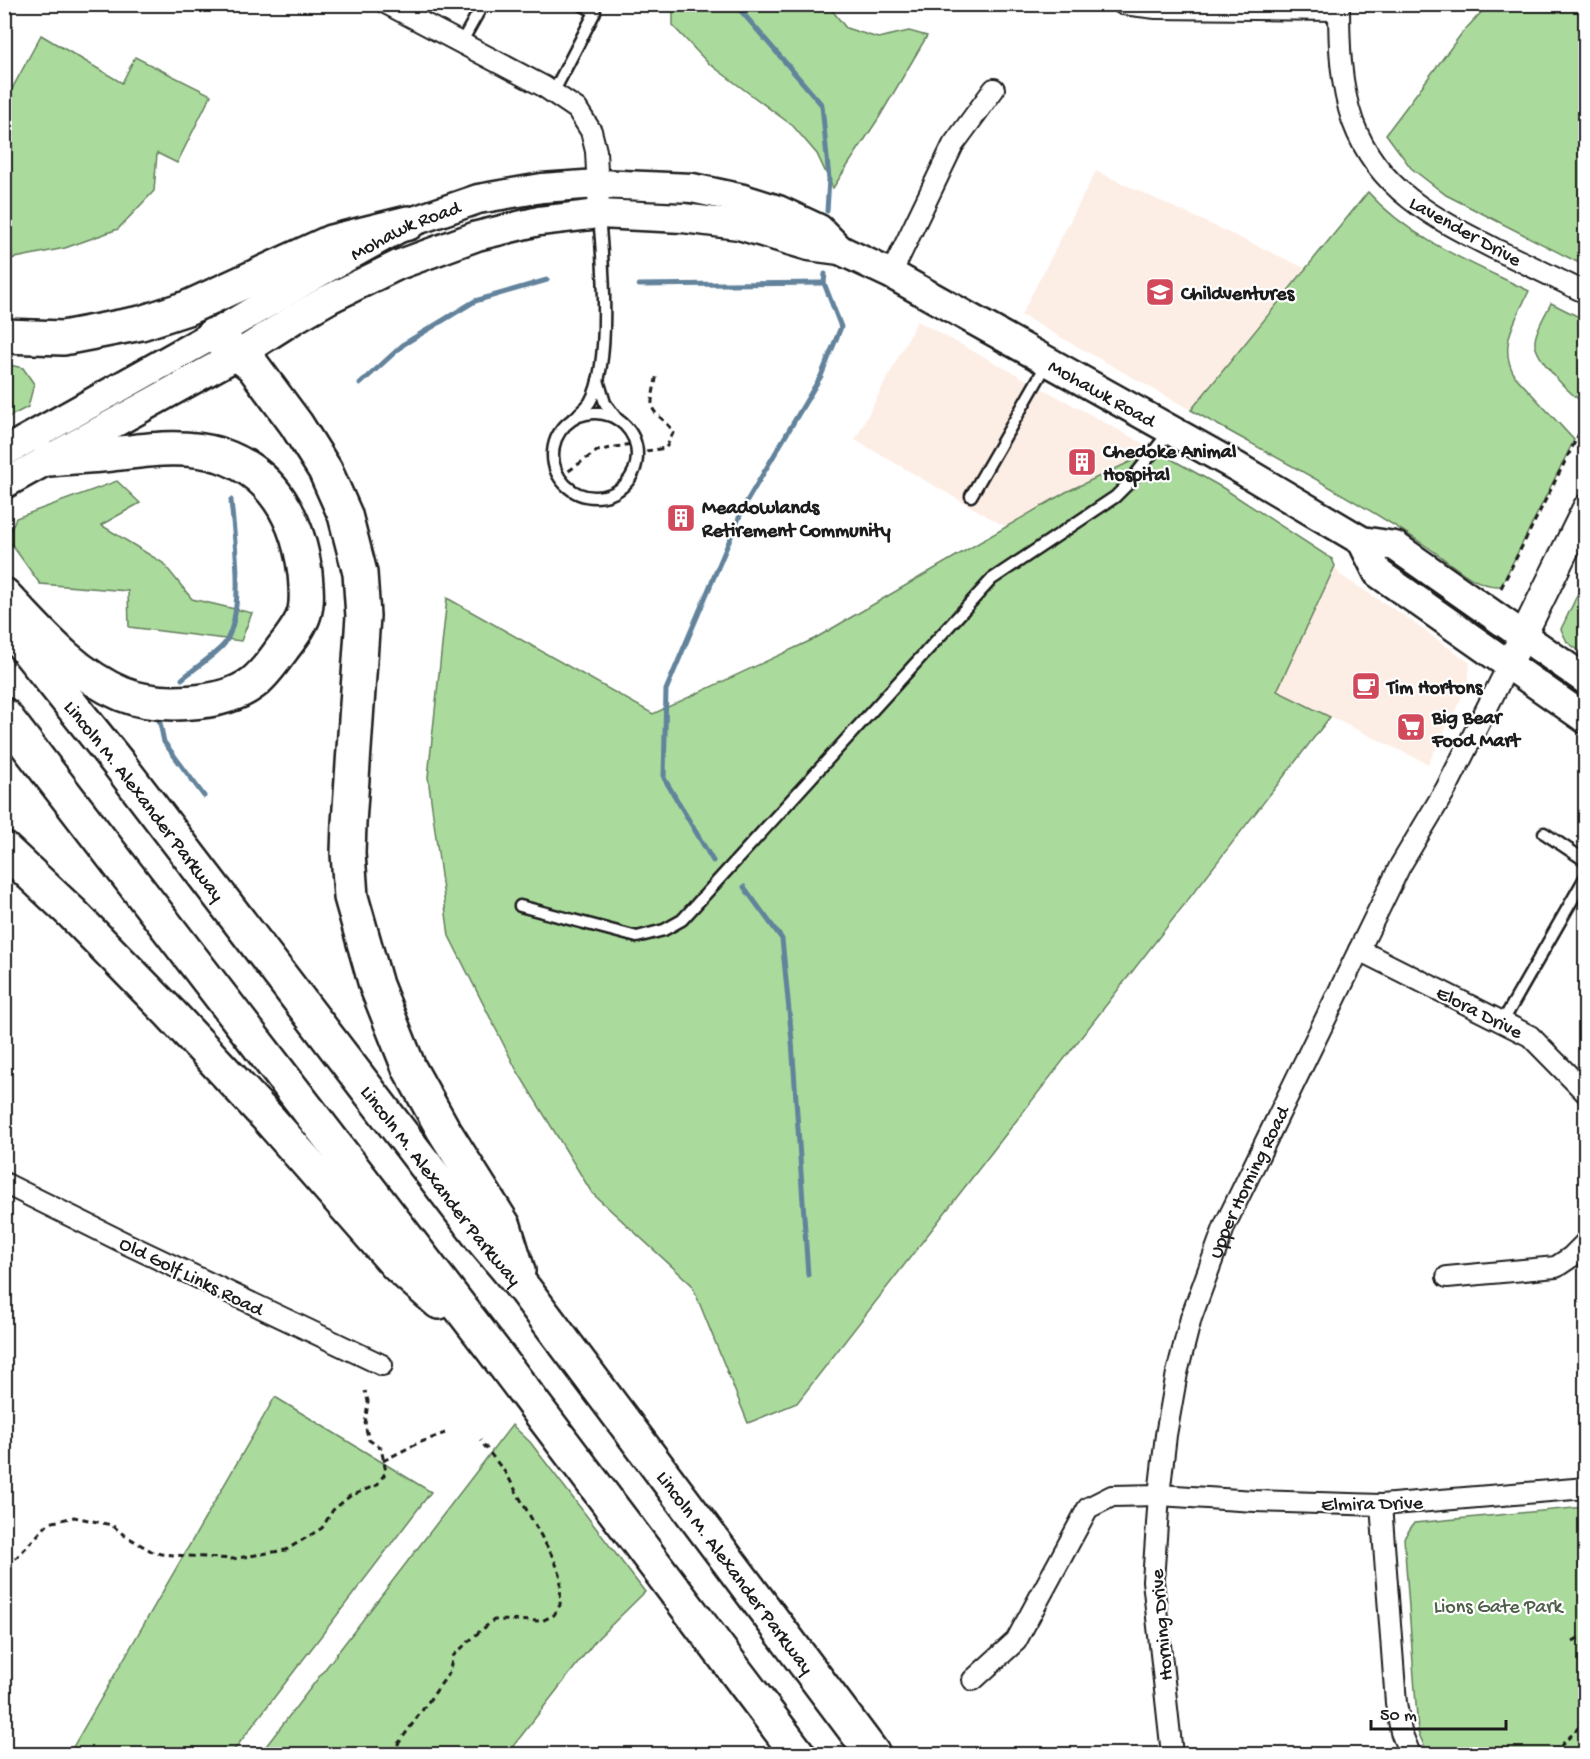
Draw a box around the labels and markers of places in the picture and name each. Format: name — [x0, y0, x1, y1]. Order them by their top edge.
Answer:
school or university icon: Childventures — [1144, 276, 1176, 308]
place label: Childventures — [1180, 284, 1296, 307]
place label: Chedoke Animal Hospital — [1102, 442, 1237, 488]
building icon: Chedoke Animal Hospital — [1066, 446, 1098, 478]
place label: Meadowlands Retirement Community — [701, 498, 891, 544]
building icon: Meadowlands Retirement Community — [665, 502, 697, 534]
cafe icon: Tim Hortons — [1350, 670, 1382, 702]
place label: Tim Hortons — [1385, 678, 1484, 701]
place label: Big Bear Food Mart — [1431, 708, 1522, 754]
supermarket icon: Big Bear Food Mart — [1395, 711, 1427, 743]

